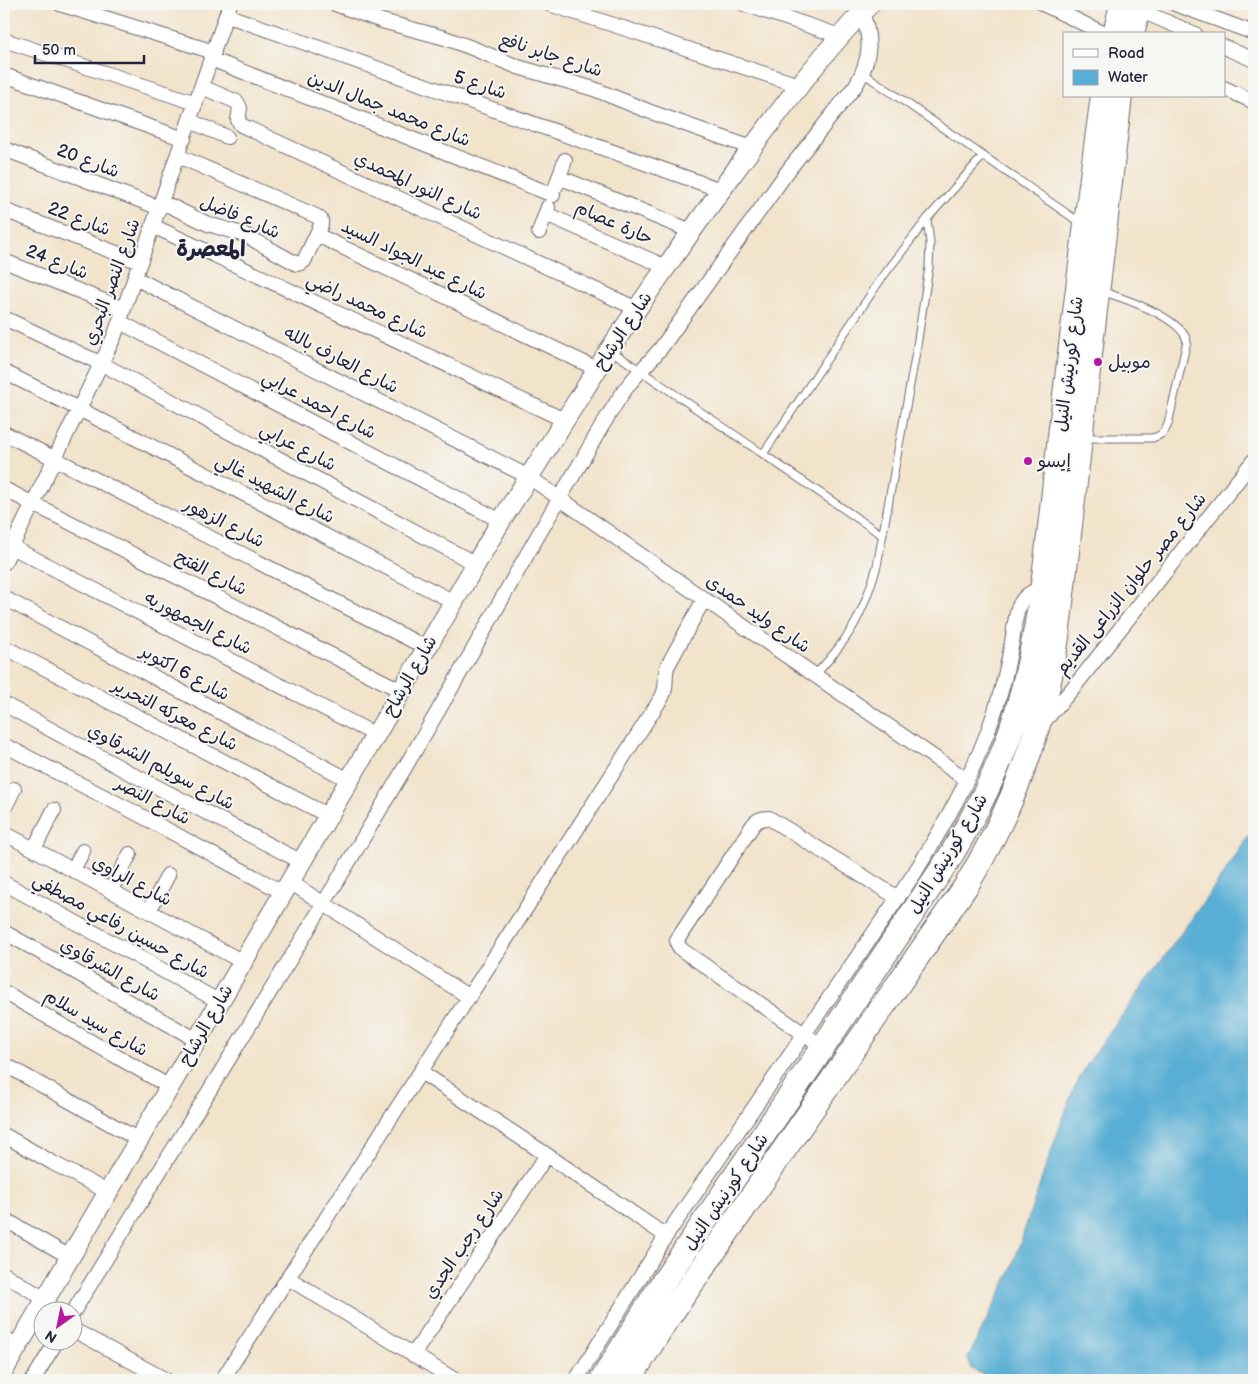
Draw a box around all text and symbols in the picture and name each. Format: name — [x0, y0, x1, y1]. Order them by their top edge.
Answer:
street label: شارع جابر نافع — [496, 29, 605, 83]
scale bar — [35, 32, 144, 64]
legend — [1063, 32, 1226, 98]
text: 50 m — [42, 41, 76, 60]
text: Road — [1108, 44, 1144, 63]
street label: شارع 5 — [451, 66, 509, 105]
street label: شارع محمد جمال الدين — [304, 67, 473, 152]
text: Water — [1108, 68, 1148, 87]
street label: شارع 20 — [54, 140, 122, 183]
street label: شارع النور المحمدي — [350, 147, 485, 227]
street label: شارع فاضل — [197, 191, 283, 244]
street label: حارة عصام — [571, 197, 656, 252]
street label: شارع 22 — [45, 198, 113, 241]
street label: شارع النصر البحري — [79, 216, 147, 349]
street label: شارع عبد الجواد السيد — [337, 216, 490, 305]
district label: المعصرة — [176, 236, 246, 263]
street label: شارع 24 — [22, 240, 91, 285]
street label: شارع محمد راضي — [301, 269, 431, 348]
street label: شارع الرشاح — [589, 288, 658, 375]
street label: شارع كورنيش النيل — [1050, 295, 1089, 433]
street label: شارع العارف بالله — [280, 322, 402, 399]
place label: موبيل — [1108, 352, 1151, 373]
marker: موبيل — [1092, 356, 1104, 368]
street label: شارع احمد عرابي — [256, 366, 379, 448]
street label: شارع عرابي — [254, 418, 340, 480]
street label: شارع الشهيد غالي — [210, 450, 338, 532]
place label: إيسو — [1036, 451, 1071, 472]
marker: إيسو — [1022, 455, 1034, 467]
street label: شارع مصر حلوان الزراعى القديم — [1051, 489, 1213, 681]
street label: شارع الزهور — [179, 493, 268, 553]
street label: شارع الفتح — [171, 546, 250, 601]
street label: شارع وليد حمدى — [701, 570, 814, 658]
street label: شارع الجمهوريه — [140, 587, 255, 660]
street label: شارع الرشاح — [378, 632, 442, 721]
street label: شارع 6 اكتوبر — [135, 640, 233, 706]
street label: شارع معركه التحرير — [107, 673, 241, 757]
street label: شارع سويلم الشرقاوي — [83, 719, 238, 817]
street label: شارع النصر — [110, 772, 194, 830]
street label: شارع كورنيش النيل — [904, 790, 993, 918]
street label: شارع الراوي — [88, 851, 175, 912]
street label: شارع حسين رفاعي مصطفي — [27, 869, 213, 988]
street label: شارع الشرقاوي — [56, 934, 163, 1008]
street label: شارع الرشاح — [174, 981, 238, 1070]
street label: شارع سيد سلام — [39, 985, 151, 1064]
street label: شارع كورنيش النيل — [679, 1130, 774, 1255]
street label: شارع رجب الجدي — [420, 1185, 510, 1304]
north arrow — [32, 1302, 82, 1352]
text: N — [42, 1326, 60, 1346]

